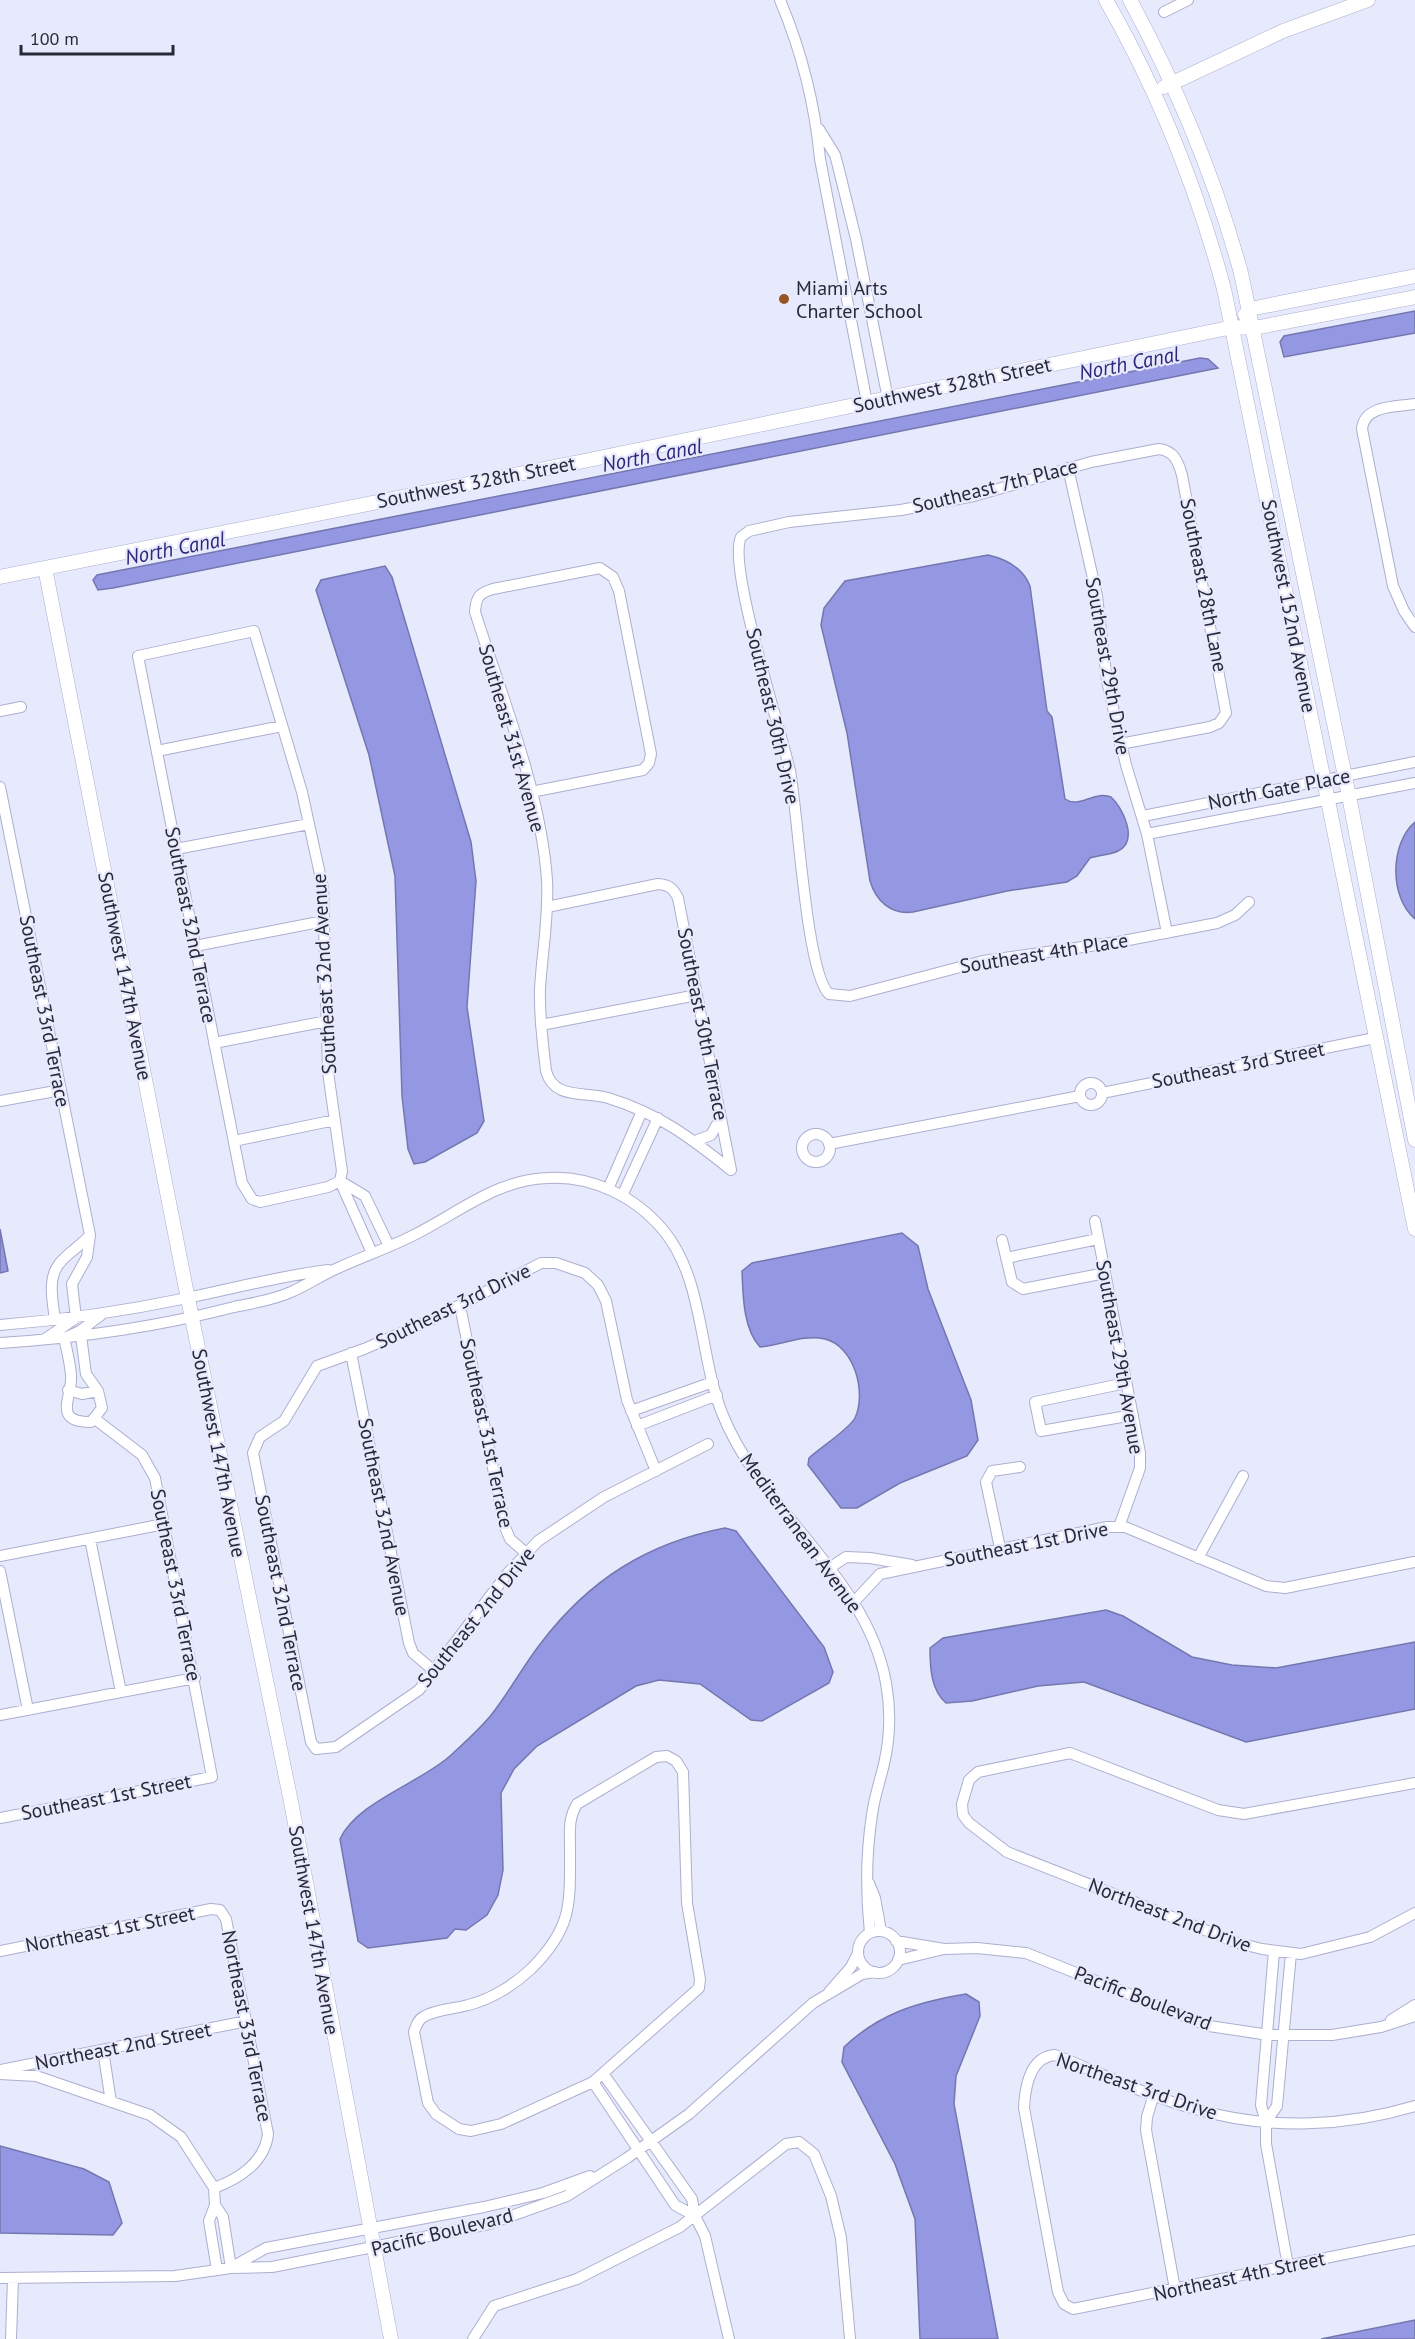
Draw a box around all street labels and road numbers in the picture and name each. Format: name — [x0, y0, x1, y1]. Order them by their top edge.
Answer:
street label: Southwest 328th Street — [851, 351, 1054, 419]
street label: Southwest 328th Street — [374, 450, 578, 514]
street label: Southeast 7th Place — [910, 453, 1080, 519]
street label: Southeast 28th Lane — [1174, 496, 1234, 674]
street label: Southwest 152nd Avenue — [1256, 497, 1322, 715]
street label: Southeast 29th Drive — [1080, 575, 1136, 757]
street label: Southeast 30th Drive — [740, 625, 806, 807]
street label: Southeast 31st Avenue — [473, 641, 551, 835]
street label: North Gate Place — [1206, 762, 1352, 816]
street label: Southeast 32nd Terrace — [159, 825, 223, 1025]
street label: Southwest 147th Avenue — [92, 869, 158, 1083]
street label: Southeast 32nd Avenue — [306, 873, 342, 1075]
street label: Southeast 33rd Terrace — [14, 913, 76, 1109]
street label: Southeast 30th Terrace — [672, 925, 734, 1123]
street label: Southeast 4th Place — [958, 927, 1130, 979]
street label: Southeast 3rd Street — [1149, 1035, 1327, 1094]
street label: Southeast 3rd Drive — [371, 1257, 535, 1355]
street label: Southeast 29th Avenue — [1090, 1258, 1150, 1456]
street label: Southeast 31st Terrace — [454, 1336, 520, 1530]
street label: Southwest 147th Avenue — [186, 1346, 252, 1560]
street label: Southeast 32nd Avenue — [352, 1416, 416, 1618]
street label: Mediterranean Avenue — [734, 1448, 868, 1618]
street label: Southeast 33rd Terrace — [145, 1487, 207, 1683]
street label: Southeast 32nd Terrace — [249, 1493, 313, 1693]
street label: Southeast 1st Drive — [942, 1515, 1110, 1573]
street label: Southeast 2nd Drive — [411, 1542, 541, 1692]
street label: Southeast 1st Street — [19, 1768, 194, 1826]
street label: Southwest 147th Avenue — [283, 1823, 345, 2037]
street label: Northeast 2nd Drive — [1085, 1872, 1255, 1958]
street label: Northeast 1st Street — [23, 1900, 197, 1958]
street label: Northeast 33rd Terrace — [216, 1928, 278, 2124]
street label: Pacific Boulevard — [1071, 1960, 1215, 2036]
street label: Northeast 2nd Street — [33, 2016, 214, 2076]
street label: Northeast 3rd Drive — [1053, 2046, 1221, 2126]
street label: Pacific Boulevard — [368, 2202, 516, 2262]
street label: Northeast 4th Street — [1151, 2245, 1327, 2307]

